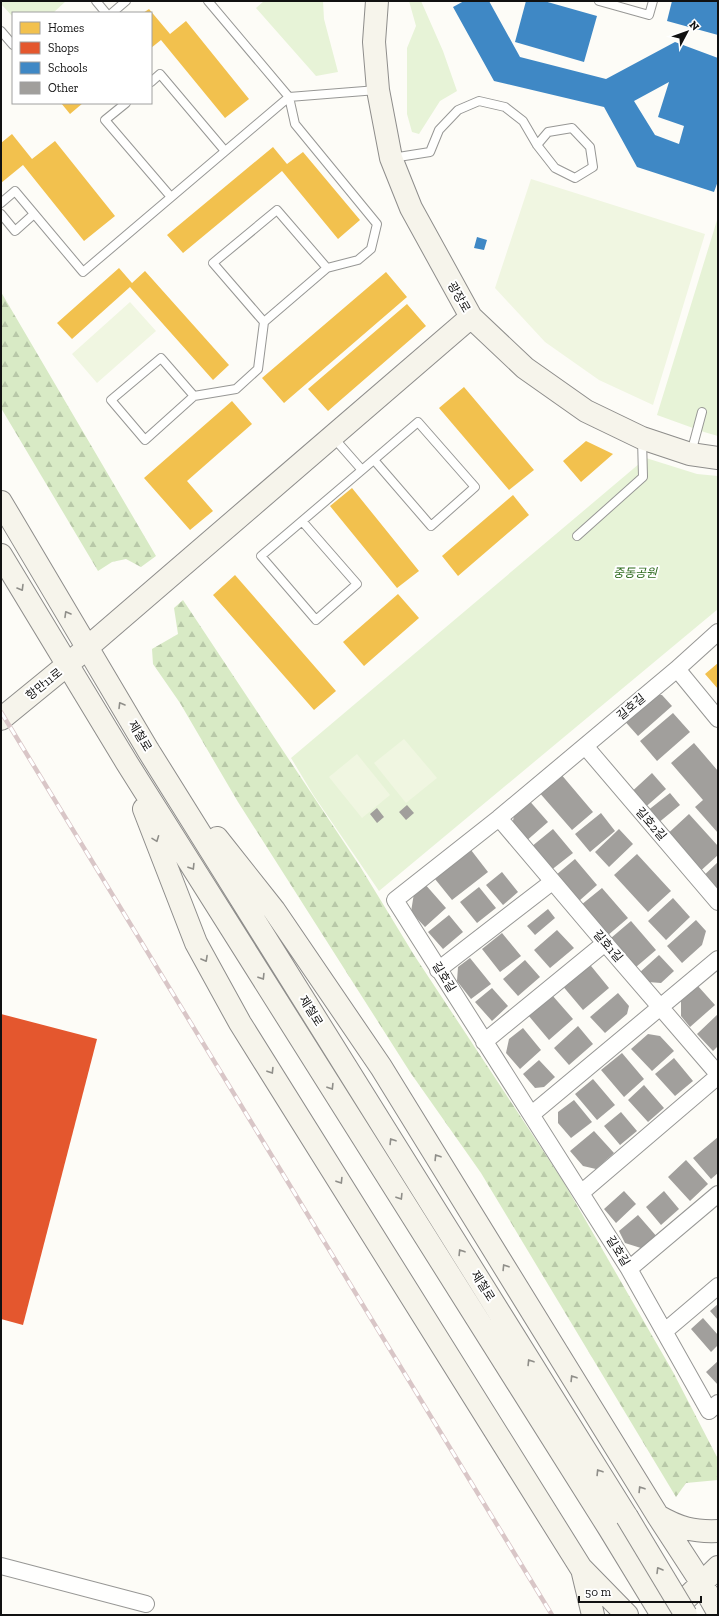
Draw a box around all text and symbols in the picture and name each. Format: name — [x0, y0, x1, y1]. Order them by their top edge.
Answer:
legend — [12, 12, 152, 104]
north arrow — [667, 12, 707, 52]
text: N — [687, 18, 702, 34]
text: Homes — [48, 21, 84, 35]
text: Shops — [48, 41, 79, 55]
text: Schools — [48, 61, 87, 75]
text: Other — [48, 81, 79, 95]
street label: 광장로 — [445, 279, 473, 315]
park label: 중동공원 — [613, 566, 658, 580]
one-way arrow — [17, 584, 24, 591]
one-way arrow — [65, 611, 72, 618]
street label: 항만11로 — [23, 665, 65, 703]
street label: 길호길 — [614, 691, 648, 723]
one-way arrow — [118, 702, 126, 709]
street label: 제철로 — [125, 718, 155, 754]
street label: 길호2길 — [633, 805, 669, 843]
one-way arrow — [151, 835, 159, 842]
one-way arrow — [188, 863, 195, 870]
street label: 길호1길 — [590, 927, 626, 965]
one-way arrow — [200, 955, 208, 962]
street label: 길호길 — [429, 959, 459, 995]
one-way arrow — [257, 973, 264, 980]
street label: 제철로 — [296, 993, 326, 1029]
one-way arrow — [266, 1067, 274, 1074]
one-way arrow — [326, 1083, 334, 1090]
one-way arrow — [390, 1138, 397, 1145]
one-way arrow — [434, 1154, 441, 1161]
one-way arrow — [336, 1177, 343, 1184]
one-way arrow — [396, 1193, 403, 1200]
street label: 길호길 — [603, 1233, 633, 1269]
one-way arrow — [459, 1249, 466, 1256]
one-way arrow — [502, 1264, 510, 1271]
street label: 제철로 — [468, 1268, 498, 1304]
one-way arrow — [527, 1359, 535, 1366]
one-way arrow — [570, 1375, 578, 1382]
one-way arrow — [596, 1469, 604, 1476]
one-way arrow — [639, 1486, 646, 1493]
one-way arrow — [656, 1567, 664, 1574]
scale bar — [579, 1578, 701, 1604]
text: 50 m — [585, 1585, 612, 1599]

